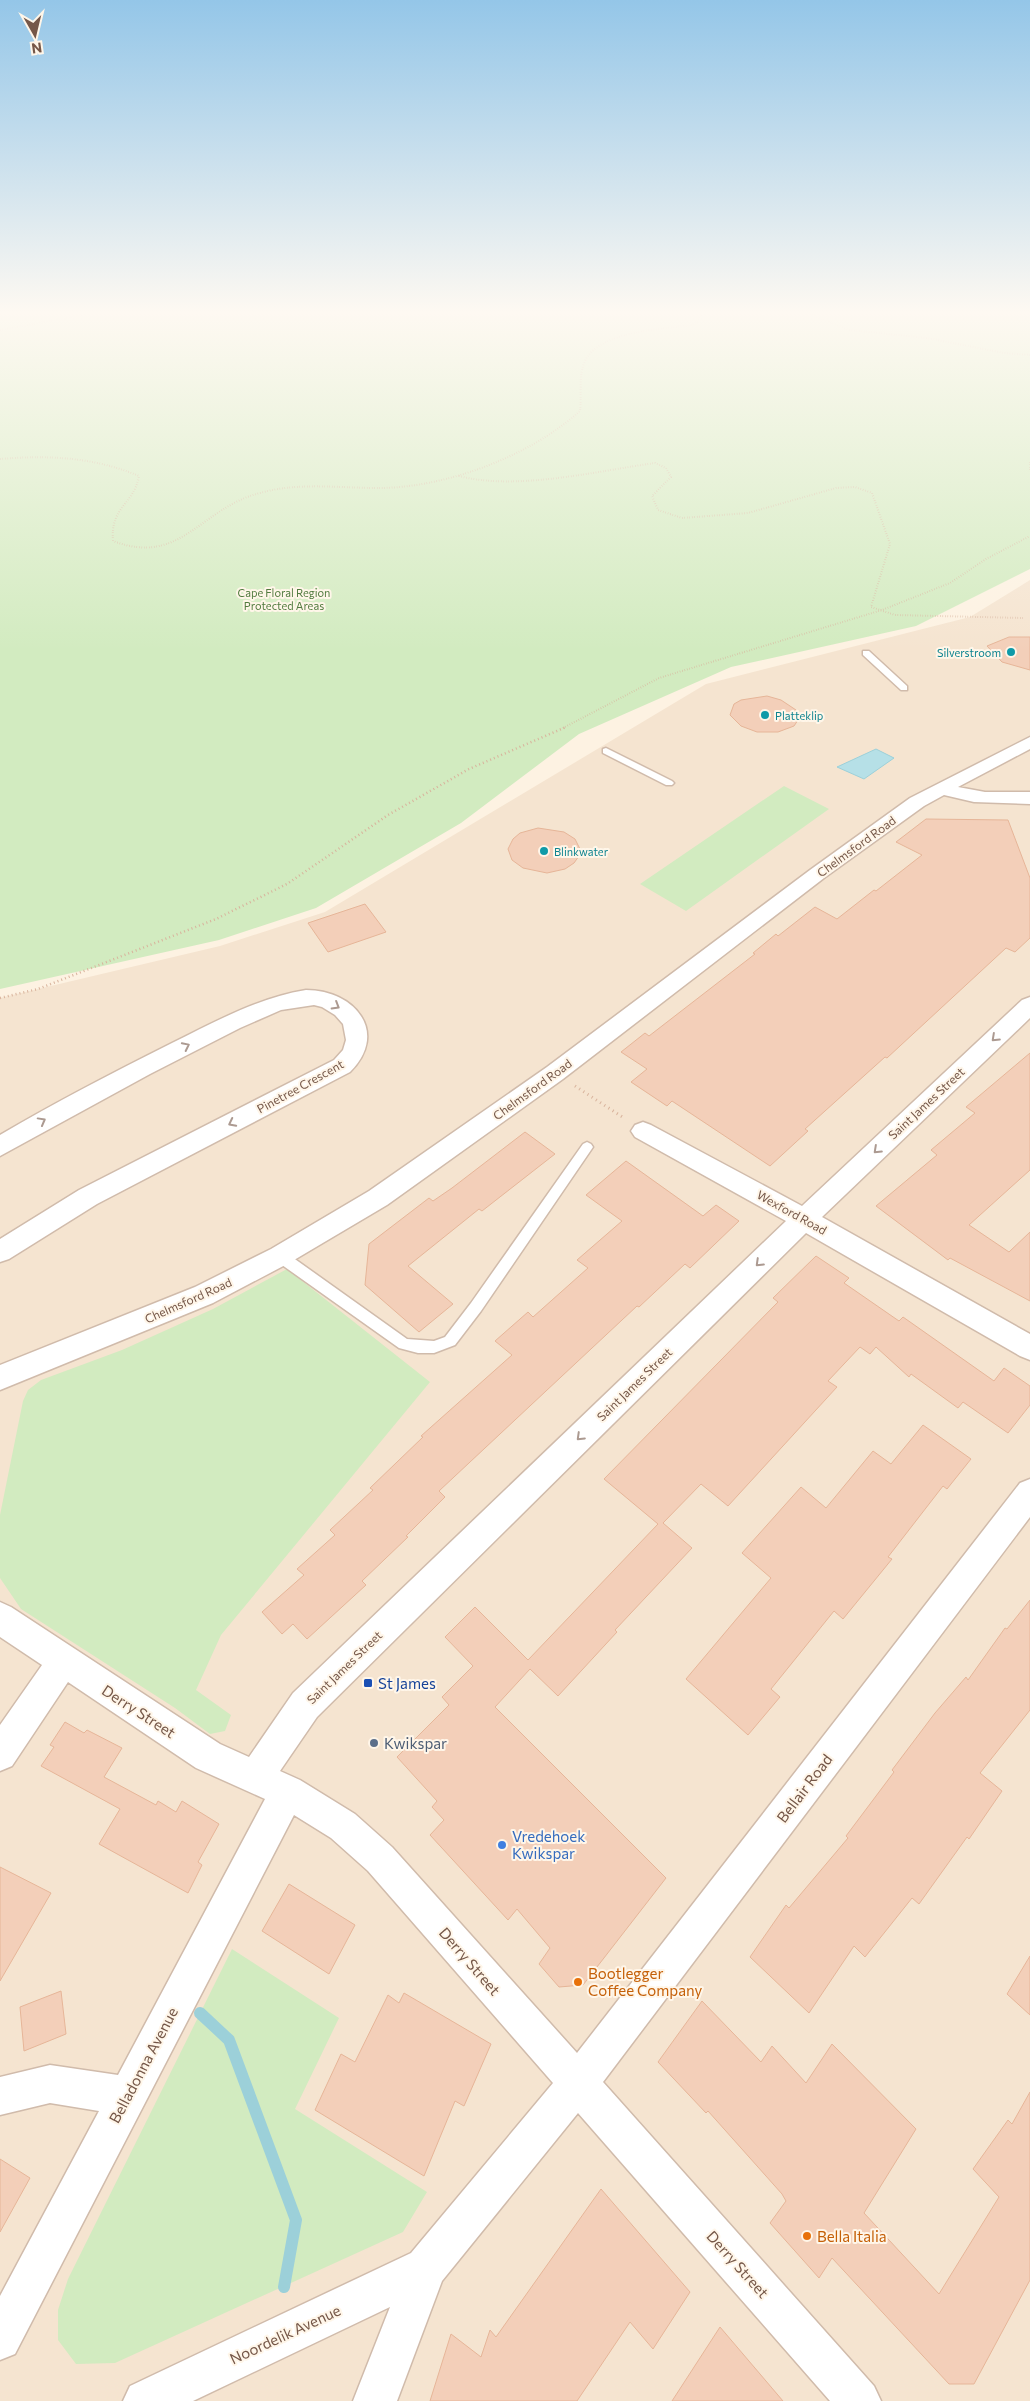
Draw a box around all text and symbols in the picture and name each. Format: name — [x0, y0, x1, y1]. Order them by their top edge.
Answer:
north arrow — [10, 10, 60, 60]
text: N — [30, 39, 43, 58]
park label: Cape Floral Region Protected Areas — [238, 586, 330, 612]
place label: Silverstroom — [937, 646, 1001, 659]
marker: Silverstroom — [1005, 646, 1017, 658]
marker: Platteklip — [759, 709, 771, 721]
place label: Platteklip — [775, 709, 823, 722]
street label: Chelmsford Road — [814, 813, 898, 879]
marker: Blinkwater — [538, 845, 550, 857]
place label: Blinkwater — [554, 845, 609, 858]
one-way arrow — [331, 1000, 340, 1010]
one-way arrow — [991, 1033, 1000, 1042]
one-way arrow — [181, 1042, 190, 1052]
street label: Pinetree Crescent — [254, 1056, 346, 1116]
street label: Chelmsford Road — [490, 1056, 574, 1122]
street label: Saint James Street — [885, 1064, 968, 1143]
one-way arrow — [229, 1117, 238, 1127]
one-way arrow — [36, 1118, 45, 1128]
one-way arrow — [873, 1144, 882, 1153]
street label: Wexford Road — [755, 1187, 829, 1237]
one-way arrow — [756, 1257, 765, 1266]
street label: Chelmsford Road — [142, 1274, 234, 1325]
street label: Saint James Street — [594, 1345, 675, 1424]
one-way arrow — [577, 1431, 586, 1440]
street label: Saint James Street — [304, 1628, 385, 1707]
place label: St James — [378, 1674, 436, 1692]
marker: St James — [362, 1677, 374, 1689]
street label: Derry Street — [99, 1681, 179, 1741]
place label: Kwikspar — [384, 1734, 447, 1752]
marker: Kwikspar — [368, 1737, 380, 1749]
street label: Bellair Road — [772, 1750, 836, 1826]
place label: Vredehoek Kwikspar — [512, 1827, 585, 1862]
marker: Vredehoek Kwikspar — [496, 1839, 508, 1851]
street label: Derry Street — [436, 1923, 504, 1999]
place label: Bootlegger Coffee Company — [588, 1964, 702, 1999]
marker: Bootlegger Coffee Company — [572, 1976, 584, 1988]
street label: Belladonna Avenue — [105, 2004, 181, 2126]
street label: Derry Street — [703, 2227, 773, 2301]
place label: Bella Italia — [817, 2227, 887, 2245]
marker: Bella Italia — [801, 2230, 813, 2242]
street label: Noordelik Avenue — [227, 2300, 343, 2368]

